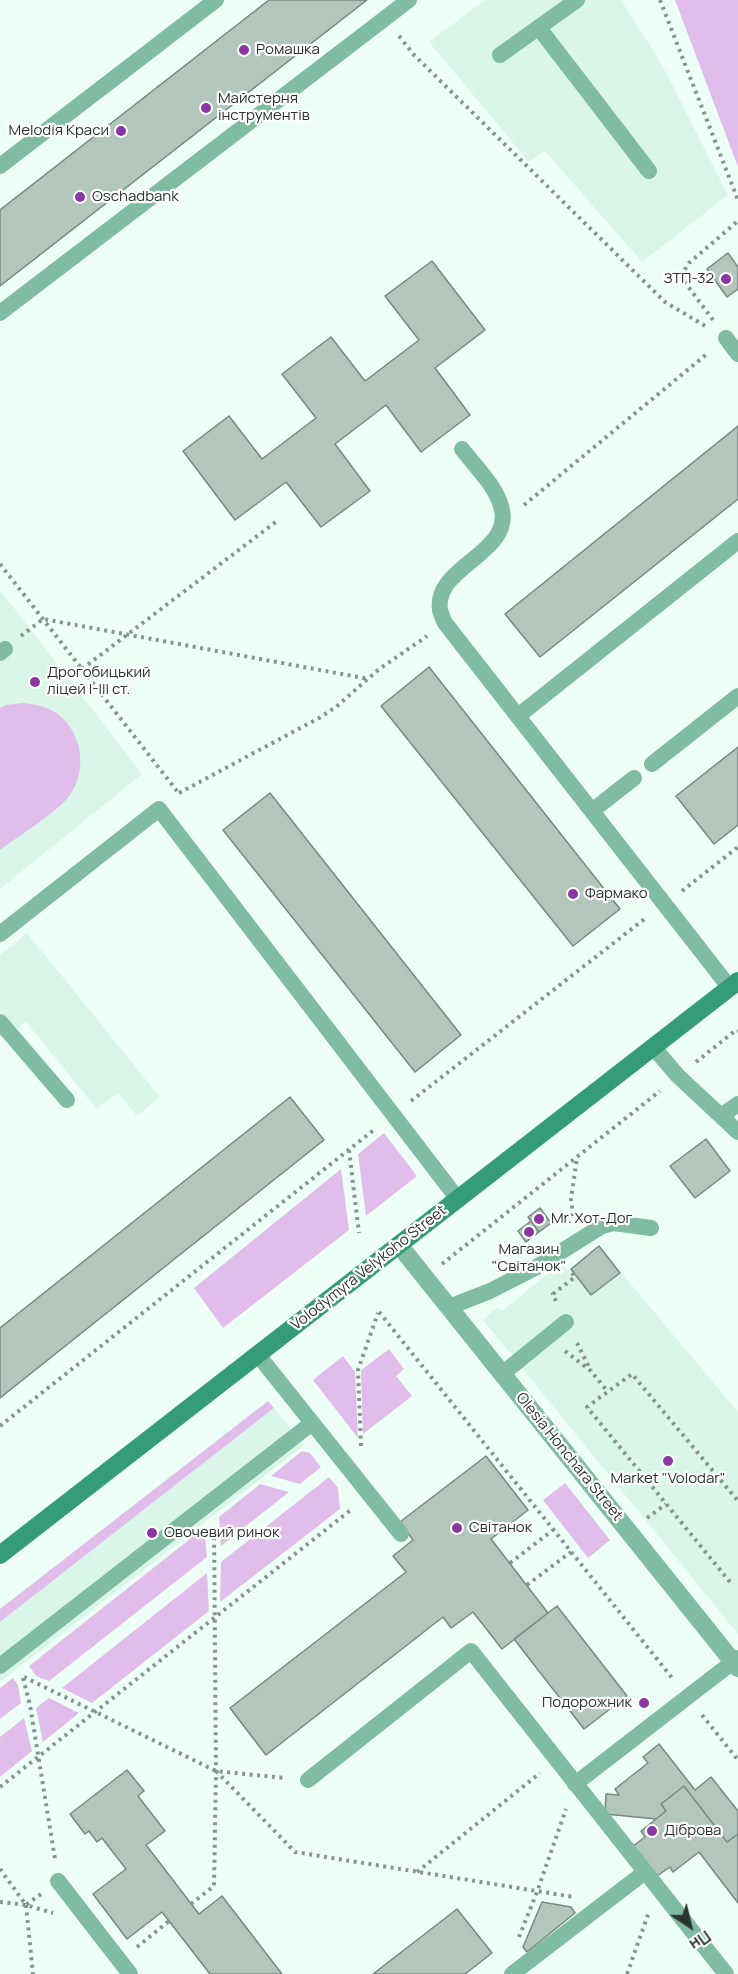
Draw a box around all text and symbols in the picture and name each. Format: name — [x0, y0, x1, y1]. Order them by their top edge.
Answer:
place label: Ромашка — [256, 41, 320, 59]
marker: Ромашка — [237, 43, 251, 57]
place label: Майстерня інструментів — [218, 90, 310, 125]
marker: Майстерня інструментів — [199, 101, 213, 115]
place label: Melodiя Краси — [9, 122, 109, 140]
marker: Melodiя Краси — [114, 124, 128, 138]
place label: Oschadbank — [92, 188, 179, 206]
marker: Oschadbank — [73, 190, 87, 204]
place label: ЗТП-32 — [663, 270, 714, 288]
marker: ЗТП-32 — [719, 272, 733, 286]
place label: Дрогобицький ліцей І-ІІІ ст. — [47, 664, 151, 699]
marker: Дрогобицький ліцей І-ІІІ ст. — [28, 675, 42, 689]
place label: Фармако — [585, 885, 648, 903]
marker: Фармако — [566, 887, 580, 901]
street label: Volodymyra Velykoho Street — [288, 1202, 450, 1334]
place label: Mr. Хот-Дог — [551, 1210, 633, 1228]
marker: Mr. Хот-Дог — [532, 1212, 546, 1226]
marker: Магазин "Світанок" — [522, 1225, 536, 1239]
place label: Магазин "Світанок" — [492, 1241, 566, 1276]
street label: Olesia Honchara Street — [512, 1389, 626, 1525]
marker: Market "Volodar" — [661, 1454, 675, 1468]
place label: Market "Volodar" — [610, 1470, 726, 1488]
place label: Світанок — [469, 1519, 532, 1537]
marker: Світанок — [450, 1521, 464, 1535]
place label: Овочевий ринок — [164, 1524, 279, 1542]
marker: Овочевий ринок — [145, 1526, 159, 1540]
place label: Подорожник — [542, 1694, 632, 1712]
marker: Подорожник — [637, 1696, 651, 1710]
place label: Діброва — [664, 1822, 721, 1840]
marker: Діброва — [645, 1824, 659, 1838]
north arrow — [660, 1896, 720, 1956]
text: Пн — [685, 1926, 715, 1956]

